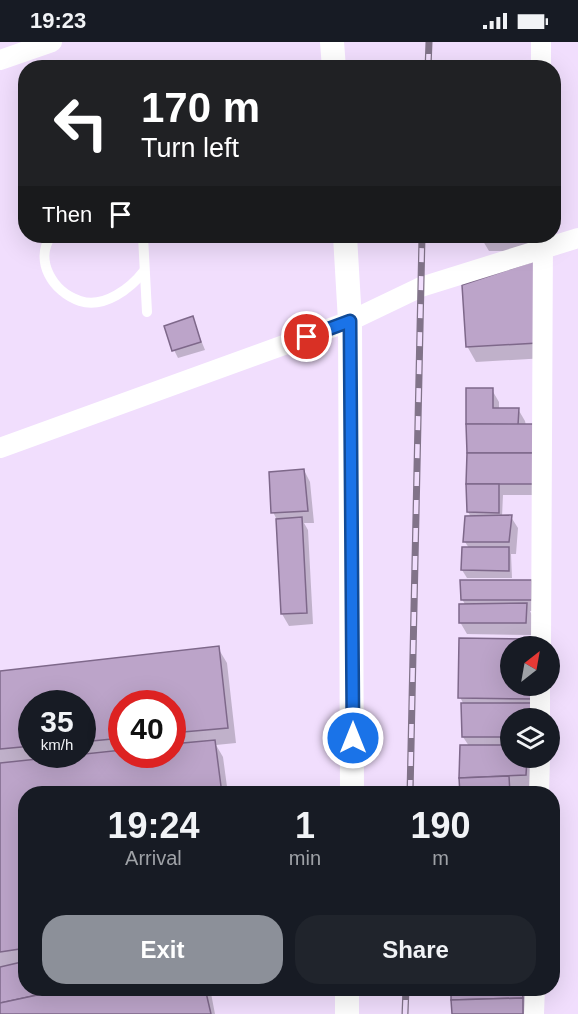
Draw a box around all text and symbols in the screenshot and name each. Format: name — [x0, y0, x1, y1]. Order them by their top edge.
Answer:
text: 19:23 — [30, 8, 86, 33]
icon: left — [42, 84, 120, 162]
text: 170 m — [141, 84, 260, 131]
text: Turn left — [141, 133, 239, 163]
icon: arrive — [104, 198, 137, 231]
text: Then — [42, 202, 92, 227]
pin — [281, 311, 332, 362]
icon: arrive — [290, 320, 323, 353]
north arrow — [500, 636, 560, 696]
map controls — [500, 636, 560, 768]
speed limit sign: 40 — [108, 690, 186, 768]
text: 35 — [40, 705, 74, 738]
position arrow — [321, 706, 385, 770]
button: layers — [500, 708, 560, 768]
text: km/h — [41, 736, 73, 753]
text: 19:24 — [107, 805, 199, 846]
text: 1 — [295, 805, 315, 846]
text: 190 — [410, 805, 471, 846]
text: Arrival — [125, 847, 182, 869]
text: min — [289, 847, 321, 869]
text: m — [432, 847, 449, 869]
button: Exit — [42, 915, 283, 984]
button: Share — [295, 915, 536, 984]

